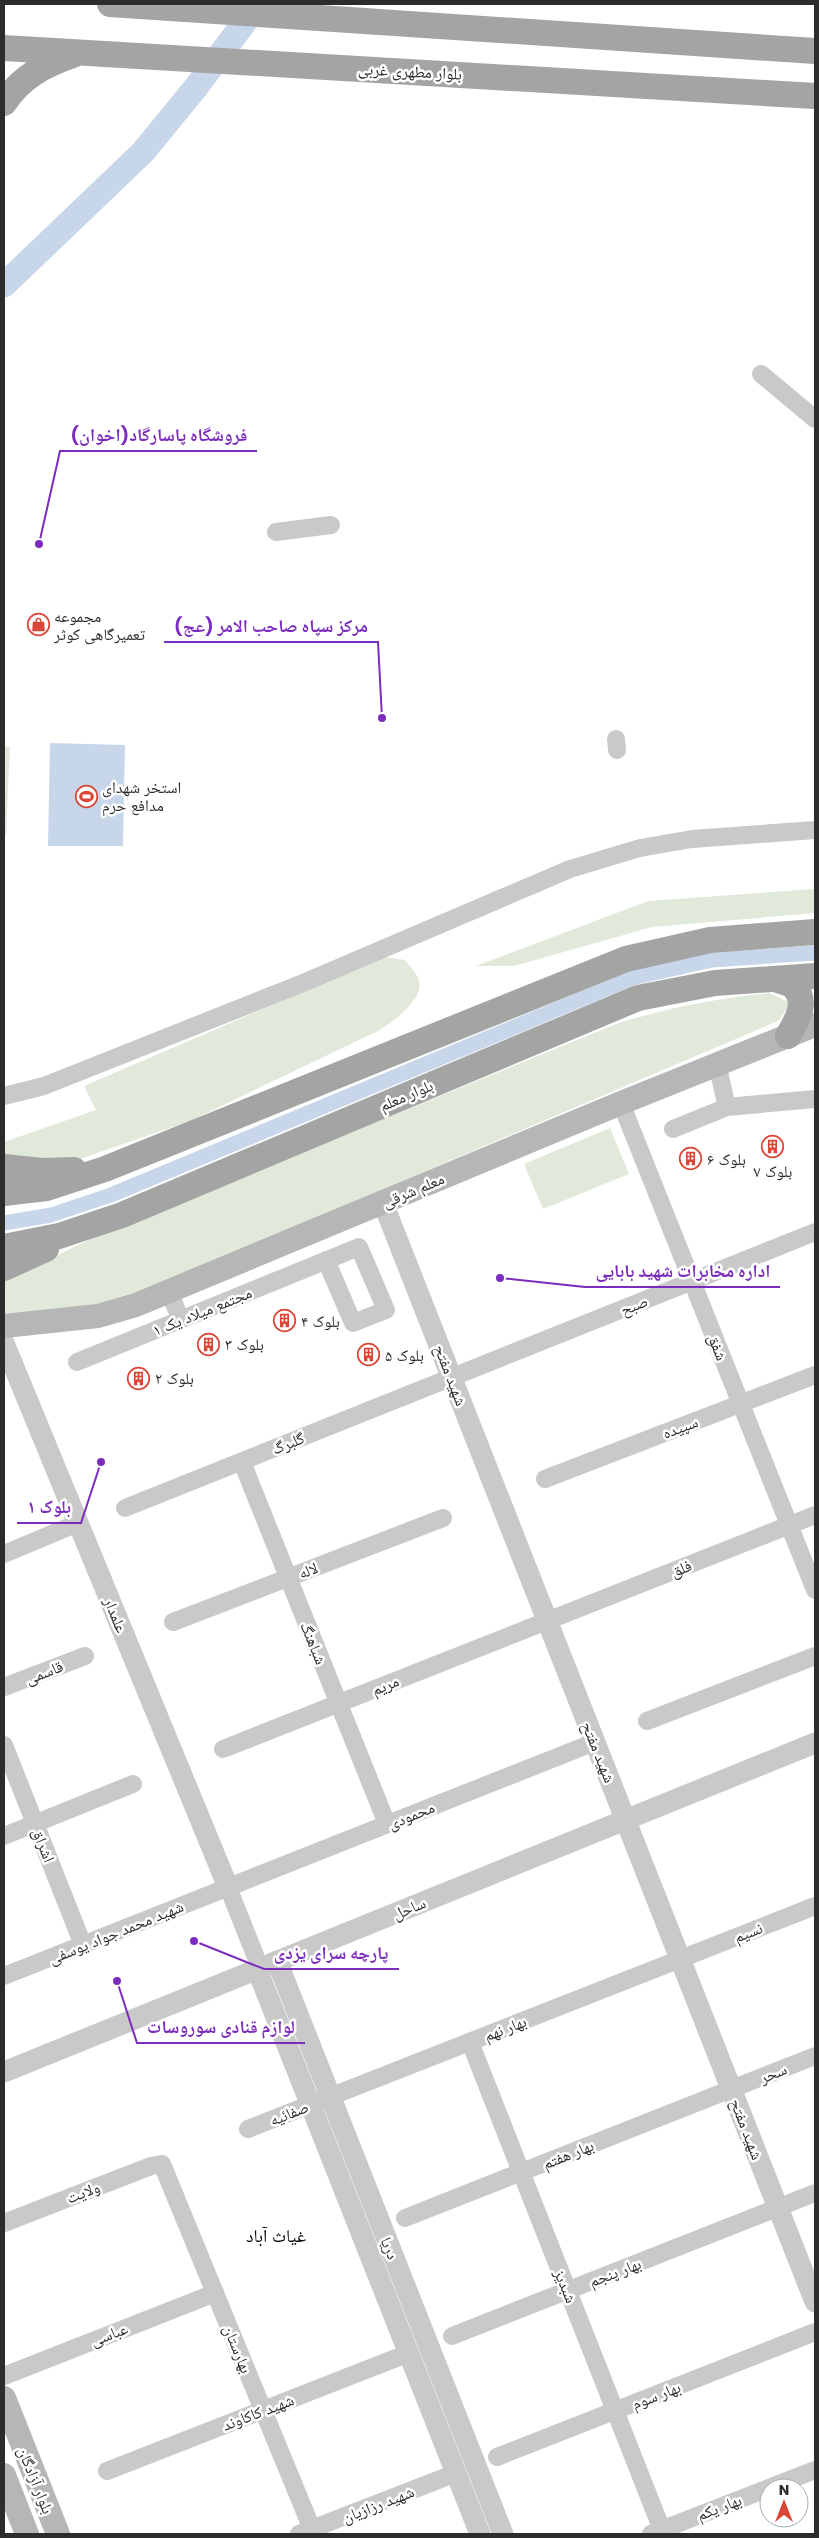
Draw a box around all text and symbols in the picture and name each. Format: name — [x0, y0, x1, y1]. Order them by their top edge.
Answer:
street label: بلوار مطهری غربی — [357, 57, 463, 86]
callout: فروشگاه پاسارگاد(اخوان) — [60, 418, 257, 451]
text: فروشگاه پاسارگاد(اخوان) — [70, 422, 248, 447]
place label: مجموعه تعمیرگاهی کوثر — [53, 605, 145, 646]
callout: مرکز سپاه صاحب الامر (عج) — [164, 609, 378, 642]
shop icon: مجموعه تعمیرگاهی کوثر — [26, 613, 50, 637]
text: مرکز سپاه صاحب الامر (عج) — [174, 613, 368, 638]
place label: استخر شهدای مدافع حرم — [102, 776, 181, 817]
sports icon: استخر شهدای مدافع حرم — [74, 784, 98, 808]
street label: بلوار معلم — [376, 1074, 437, 1117]
building icon: بلوک ۷ — [761, 1135, 785, 1159]
building icon: بلوک ۶ — [679, 1147, 703, 1171]
place label: بلوک ۶ — [707, 1148, 746, 1171]
place label: بلوک ۷ — [754, 1160, 792, 1183]
street label: معلم شرقی — [379, 1167, 448, 1214]
callout: اداره مخابرات شهید بابایی — [585, 1254, 780, 1287]
text: اداره مخابرات شهید بابایی — [596, 1258, 770, 1283]
street label: مجتمع میلاد یک ۱ — [149, 1281, 255, 1342]
street label: صبح — [617, 1290, 651, 1321]
building icon: بلوک ۴ — [273, 1309, 297, 1333]
place label: بلوک ۴ — [301, 1310, 340, 1333]
street label: شفق — [702, 1330, 733, 1364]
building icon: بلوک ۳ — [197, 1332, 221, 1356]
place label: بلوک ۳ — [225, 1333, 264, 1356]
street label: شهید مفتح — [428, 1341, 473, 1409]
building icon: بلوک ۵ — [357, 1343, 381, 1367]
place label: بلوک ۵ — [385, 1344, 424, 1367]
building icon: بلوک ۲ — [127, 1366, 151, 1390]
place label: بلوک ۲ — [155, 1367, 194, 1390]
street label: سپیده — [659, 1410, 701, 1445]
street label: گلبرگ — [268, 1426, 308, 1460]
callout: بلوک ۱ — [17, 1490, 81, 1523]
text: بلوک ۱ — [27, 1494, 71, 1519]
street label: فلق — [667, 1554, 695, 1583]
street label: لاله — [295, 1556, 321, 1585]
street label: علمدار — [98, 1593, 133, 1636]
street label: شباهنگ — [295, 1618, 333, 1668]
street label: قاسمی — [22, 1655, 66, 1690]
street label: مریم — [368, 1670, 402, 1701]
street label: شهید مفتح — [576, 1718, 621, 1786]
street label: محمودی — [384, 1796, 438, 1835]
street label: اشراق — [26, 1825, 61, 1866]
street label: ساحل — [389, 1891, 429, 1926]
street label: شهید محمد جواد یوسفی — [45, 1895, 187, 1970]
street label: نسیم — [730, 1916, 766, 1949]
callout: پارچه سرای یزدی — [264, 1936, 399, 1969]
text: پارچه سرای یزدی — [274, 1940, 388, 1965]
callout: لوازم قنادی سوروسات — [137, 2010, 305, 2043]
street label: بهار نهم — [481, 2010, 530, 2047]
text: لوازم قنادی سوروسات — [147, 2014, 295, 2039]
street label: سحر — [755, 2058, 790, 2090]
street label: صفائیه — [266, 2095, 312, 2132]
street label: شهید مفتح — [724, 2095, 769, 2163]
street label: بهار هفتم — [539, 2134, 597, 2175]
street label: ولایت — [63, 2176, 103, 2209]
district label: غیاث آباد — [246, 2223, 306, 2248]
street label: دریا — [375, 2234, 404, 2263]
street label: بهار پنجم — [586, 2252, 645, 2293]
street label: شبدیز — [548, 2265, 583, 2307]
street label: عباسی — [87, 2317, 131, 2352]
street label: بهارستان — [217, 2321, 258, 2377]
street label: بهار سوم — [628, 2376, 684, 2415]
street label: شهید کاکاوند — [219, 2388, 297, 2437]
street label: بلوار آزادگان — [12, 2443, 59, 2517]
north arrow — [759, 2478, 809, 2528]
street label: شهید رزازیان — [339, 2480, 418, 2529]
text: N — [779, 2480, 789, 2500]
street label: بهار یکم — [693, 2488, 745, 2526]

